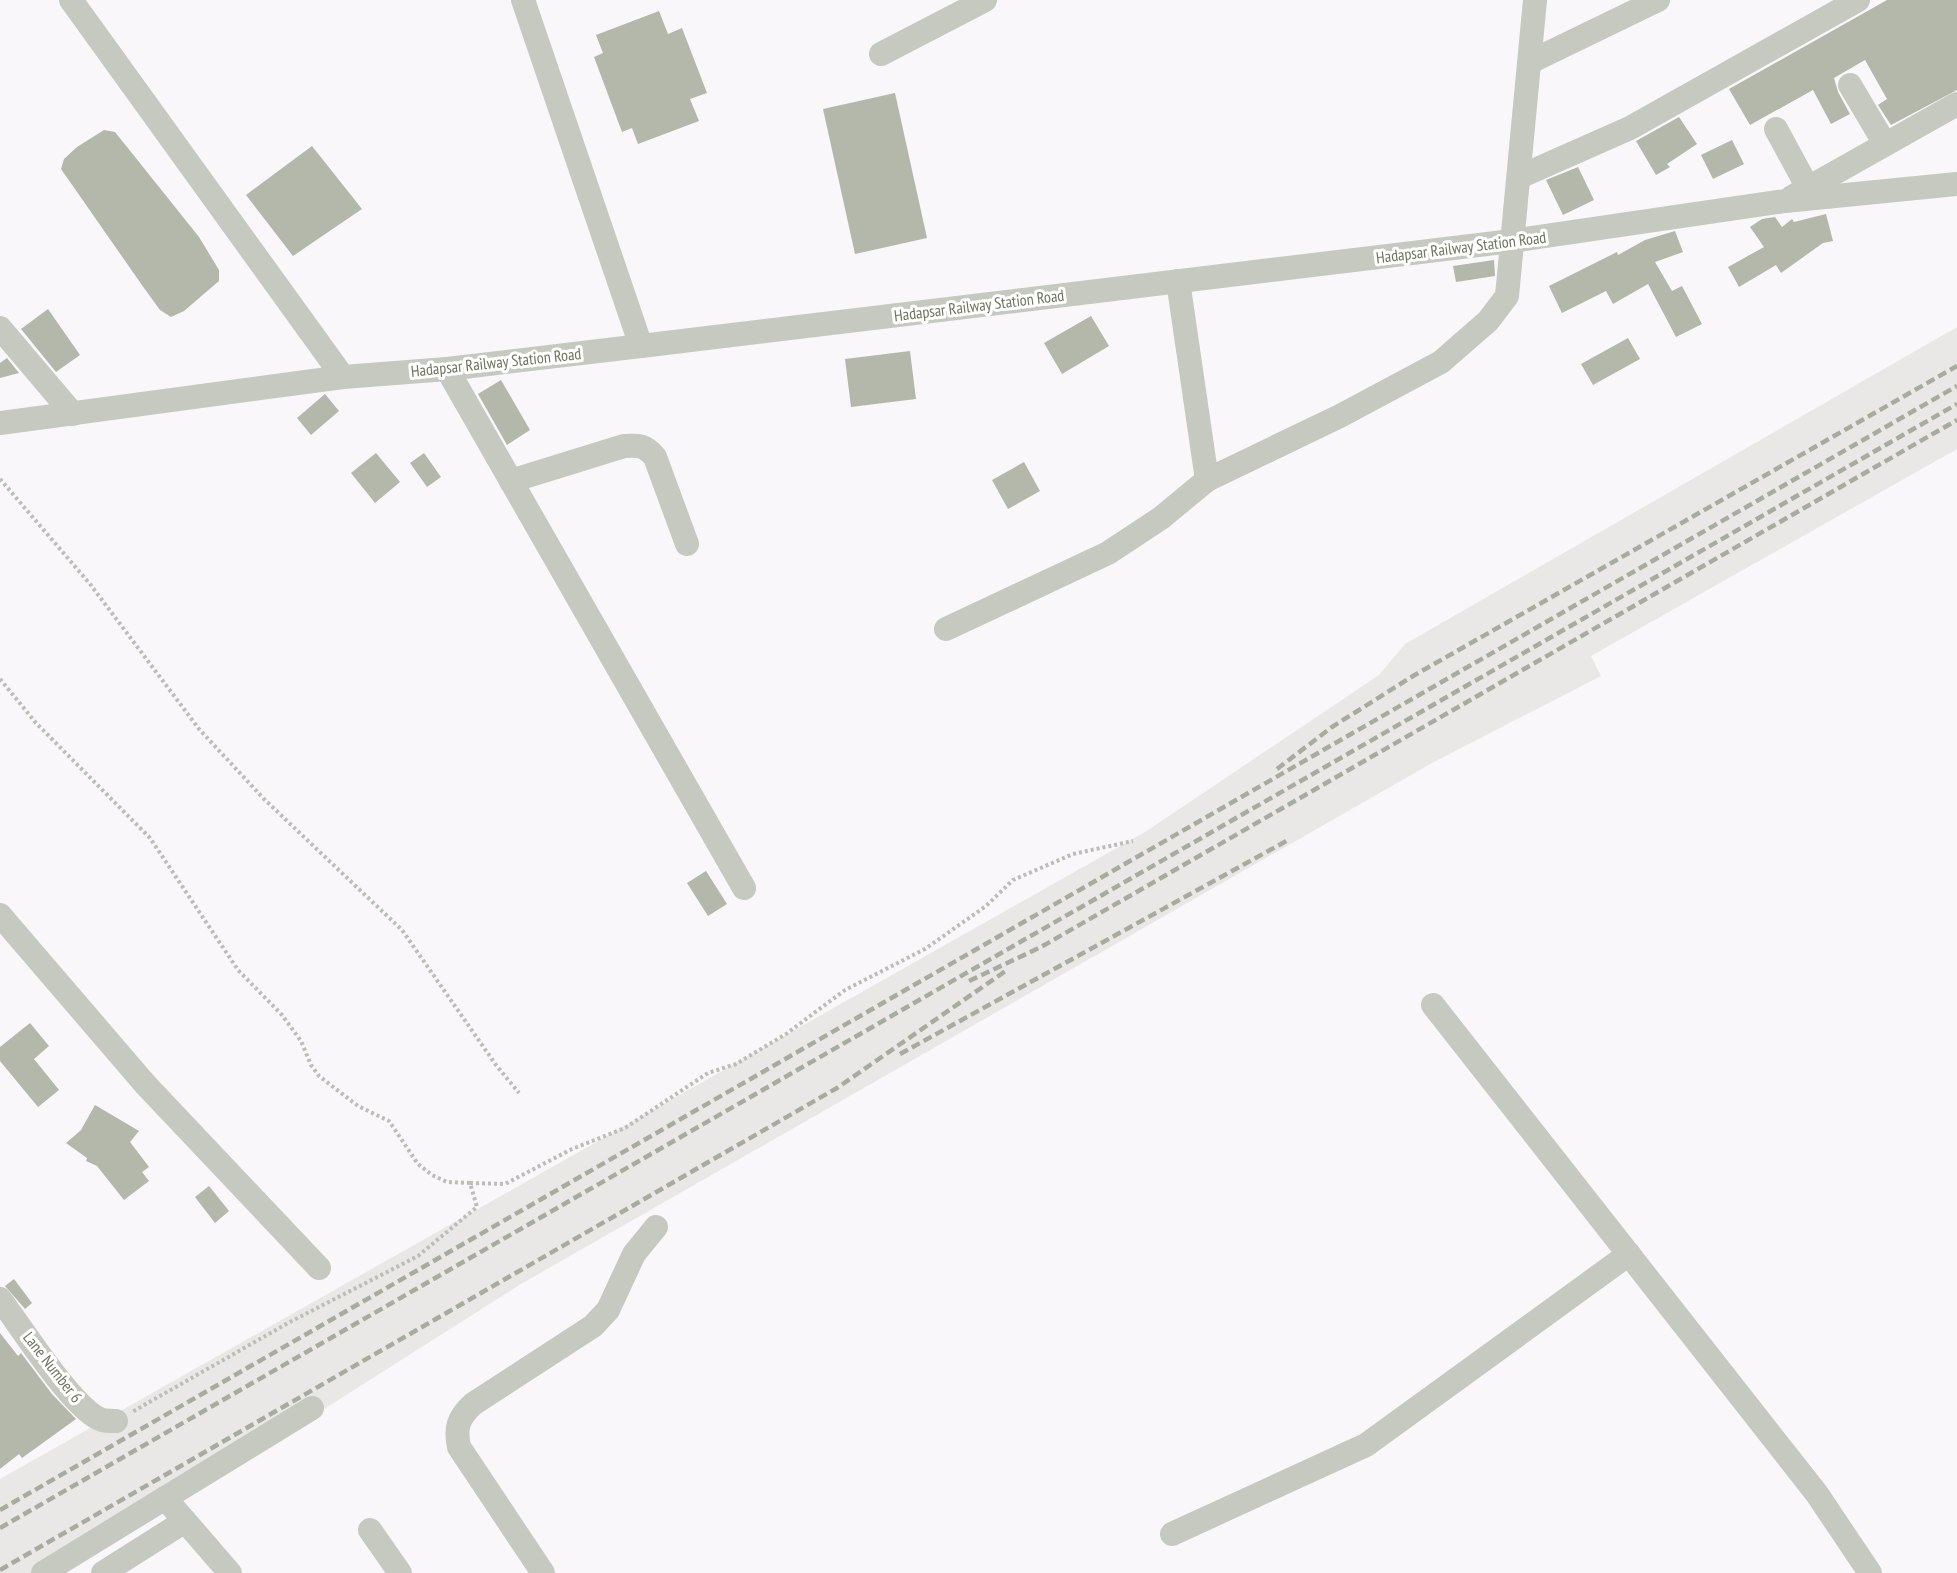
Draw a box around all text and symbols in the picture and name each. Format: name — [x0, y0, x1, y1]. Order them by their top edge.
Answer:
street label: Hadapsar Railway Station Road — [1375, 227, 1547, 267]
street label: Hadapsar Railway Station Road — [893, 285, 1065, 325]
street label: Hadapsar Railway Station Road — [410, 343, 582, 381]
street label: Lane Number 6 — [19, 1328, 87, 1406]

